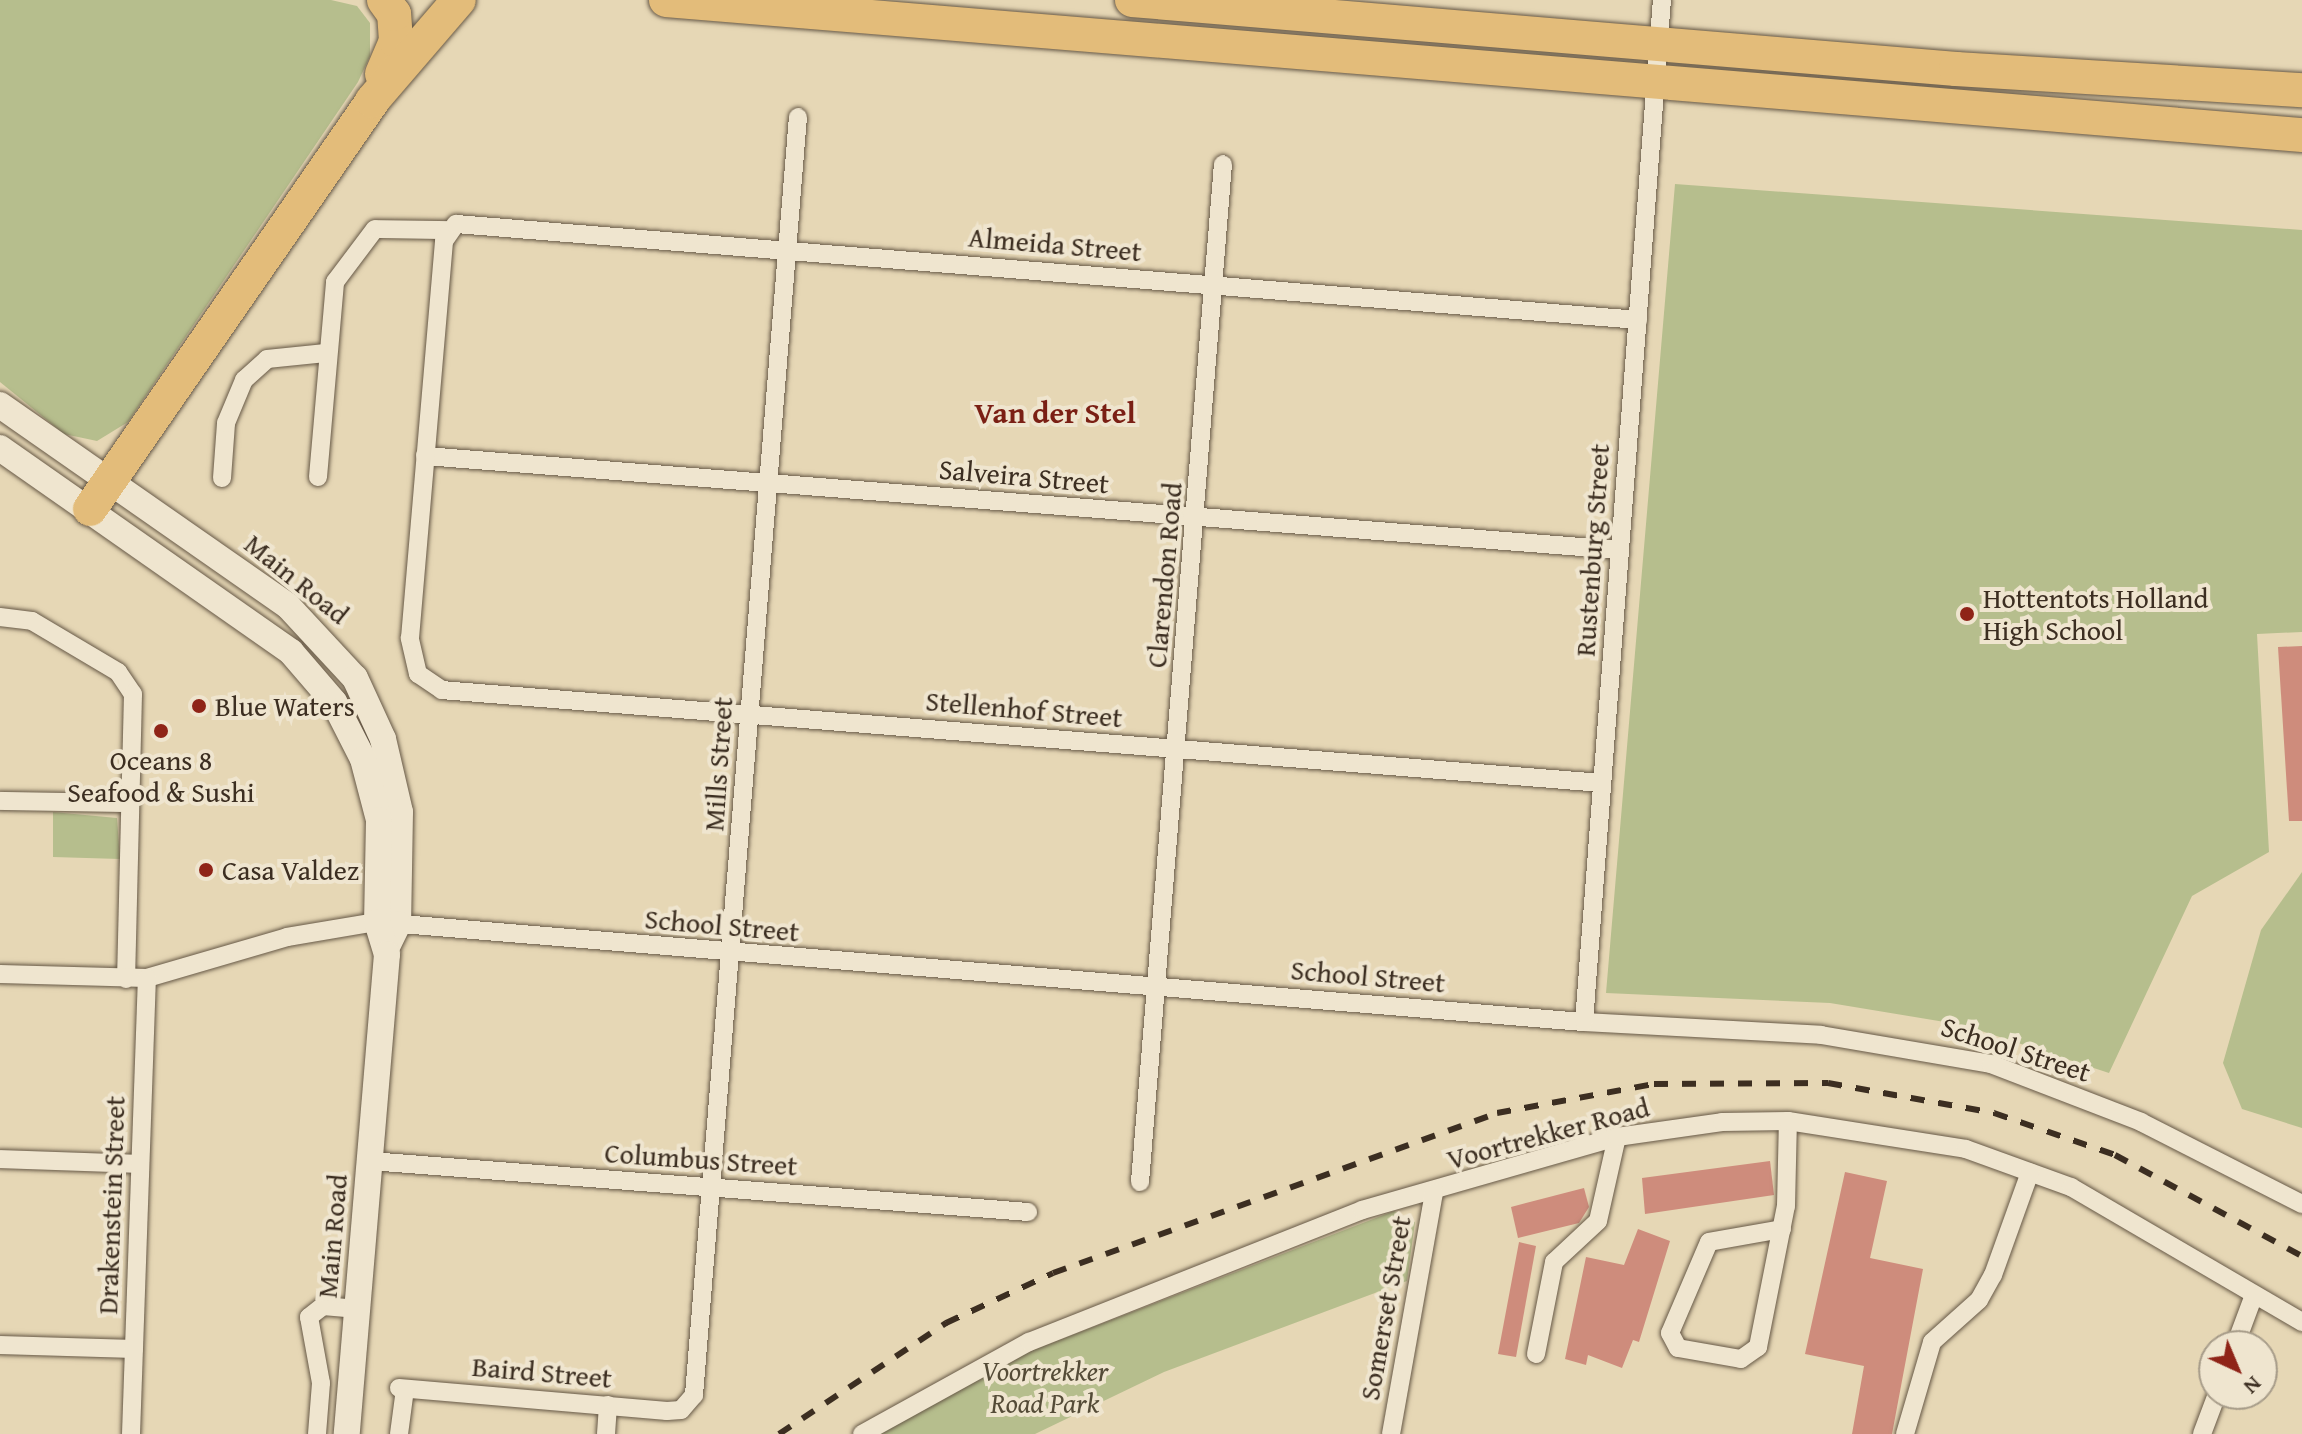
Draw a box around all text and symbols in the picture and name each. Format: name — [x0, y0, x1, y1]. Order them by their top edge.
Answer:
street label: Almeida Street — [967, 220, 1143, 268]
district label: Van der Stel — [974, 394, 1136, 430]
street label: Rustenburg Street — [1568, 442, 1616, 658]
street label: Salveira Street — [938, 452, 1110, 500]
street label: Clarendon Road — [1139, 481, 1189, 669]
street label: Main Road — [238, 527, 356, 631]
place label: Hottentots Holland High School — [1983, 581, 2208, 647]
marker: Hottentots Holland High School — [1958, 605, 1976, 623]
street label: Stellenhof Street — [924, 684, 1124, 734]
place label: Blue Waters — [215, 689, 355, 723]
street label: Mills Street — [697, 696, 739, 832]
marker: Blue Waters — [190, 697, 208, 715]
marker: Oceans 8 Seafood & Sushi — [152, 722, 170, 740]
place label: Oceans 8 Seafood & Sushi — [67, 743, 255, 809]
place label: Casa Valdez — [222, 853, 359, 887]
marker: Casa Valdez — [197, 861, 215, 879]
street label: School Street — [643, 902, 801, 948]
street label: School Street — [1289, 953, 1447, 999]
street label: School Street — [1937, 1009, 2095, 1089]
street label: Voortrekker Road — [1443, 1090, 1653, 1176]
street label: Drakenstein Street — [90, 1095, 132, 1315]
street label: Columbus Street — [603, 1136, 799, 1182]
street label: Main Road — [310, 1173, 354, 1299]
street label: Somerset Street — [1352, 1213, 1418, 1403]
north arrow — [2198, 1330, 2278, 1410]
street label: Baird Street — [471, 1349, 613, 1395]
park label: Voortrekker Road Park — [982, 1354, 1108, 1420]
text: N — [2237, 1369, 2270, 1402]

